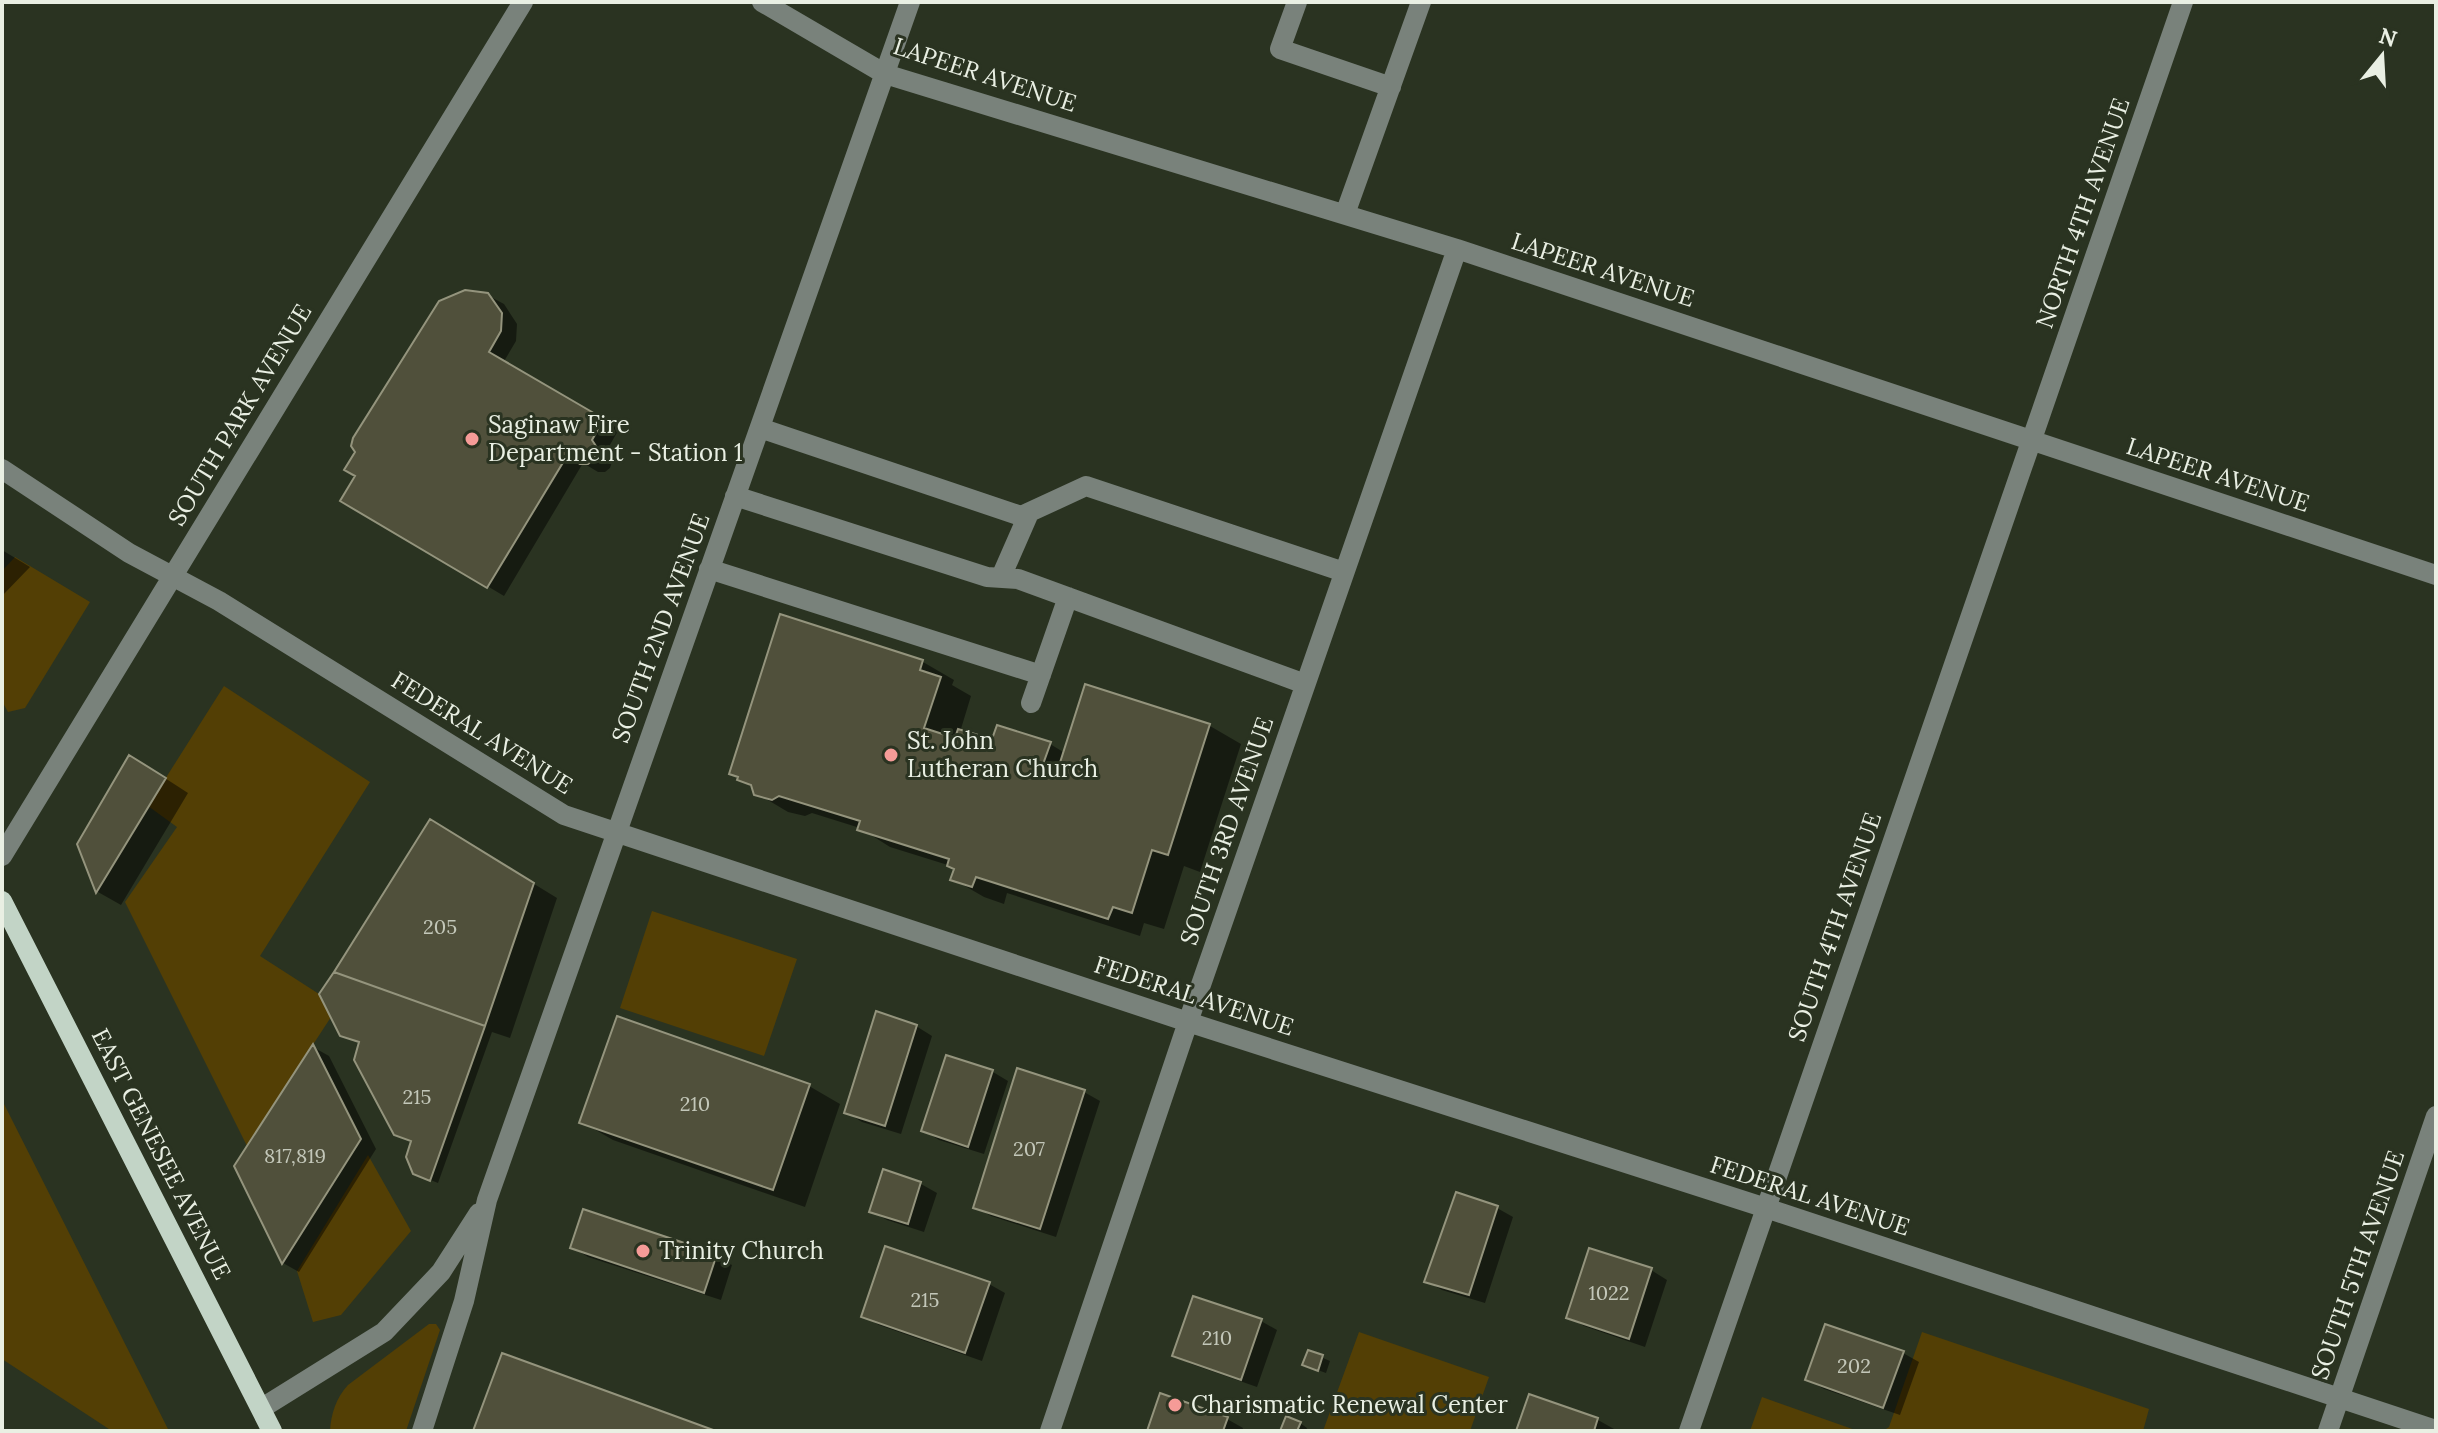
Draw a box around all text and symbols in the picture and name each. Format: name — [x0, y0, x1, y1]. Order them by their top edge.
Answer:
north arrow — [2342, 16, 2422, 96]
text: N — [2376, 21, 2401, 53]
street label: LAPEER AVENUE — [890, 30, 1081, 119]
street label: NORTH 4TH AVENUE — [2029, 93, 2137, 332]
street label: LAPEER AVENUE — [1508, 225, 1699, 314]
street label: SOUTH PARK AVENUE — [161, 298, 318, 531]
place label: Saginaw Fire Department - Station 1 — [488, 409, 743, 468]
marker: Saginaw Fire Department - Station 1 — [463, 430, 481, 448]
street label: LAPEER AVENUE — [2123, 430, 2314, 519]
street label: SOUTH 2ND AVENUE — [605, 509, 717, 747]
street label: FEDERAL AVENUE — [386, 664, 579, 801]
street label: SOUTH 3RD AVENUE — [1173, 713, 1280, 949]
place label: St. John Lutheran Church — [907, 725, 1098, 784]
marker: St. John Lutheran Church — [882, 746, 900, 764]
street label: SOUTH 4TH AVENUE — [1781, 808, 1888, 1046]
house number: 205 — [423, 914, 457, 939]
street label: FEDERAL AVENUE — [1090, 949, 1298, 1042]
street label: EAST GENESEE AVENUE — [85, 1023, 238, 1284]
house number: 215 — [403, 1084, 431, 1109]
house number: 210 — [680, 1091, 710, 1116]
house number: 207 — [1013, 1136, 1045, 1161]
house number: 817,819 — [264, 1143, 326, 1168]
street label: SOUTH 5TH AVENUE — [2304, 1146, 2411, 1384]
street label: FEDERAL AVENUE — [1706, 1149, 1914, 1242]
place label: Trinity Church — [659, 1235, 824, 1266]
marker: Trinity Church — [634, 1242, 652, 1260]
house number: 1022 — [1588, 1280, 1630, 1305]
house number: 215 — [911, 1287, 939, 1312]
house number: 210 — [1202, 1325, 1232, 1350]
house number: 202 — [1837, 1353, 1871, 1378]
place label: Charismatic Renewal Center — [1191, 1389, 1509, 1420]
marker: Charismatic Renewal Center — [1166, 1396, 1184, 1414]

